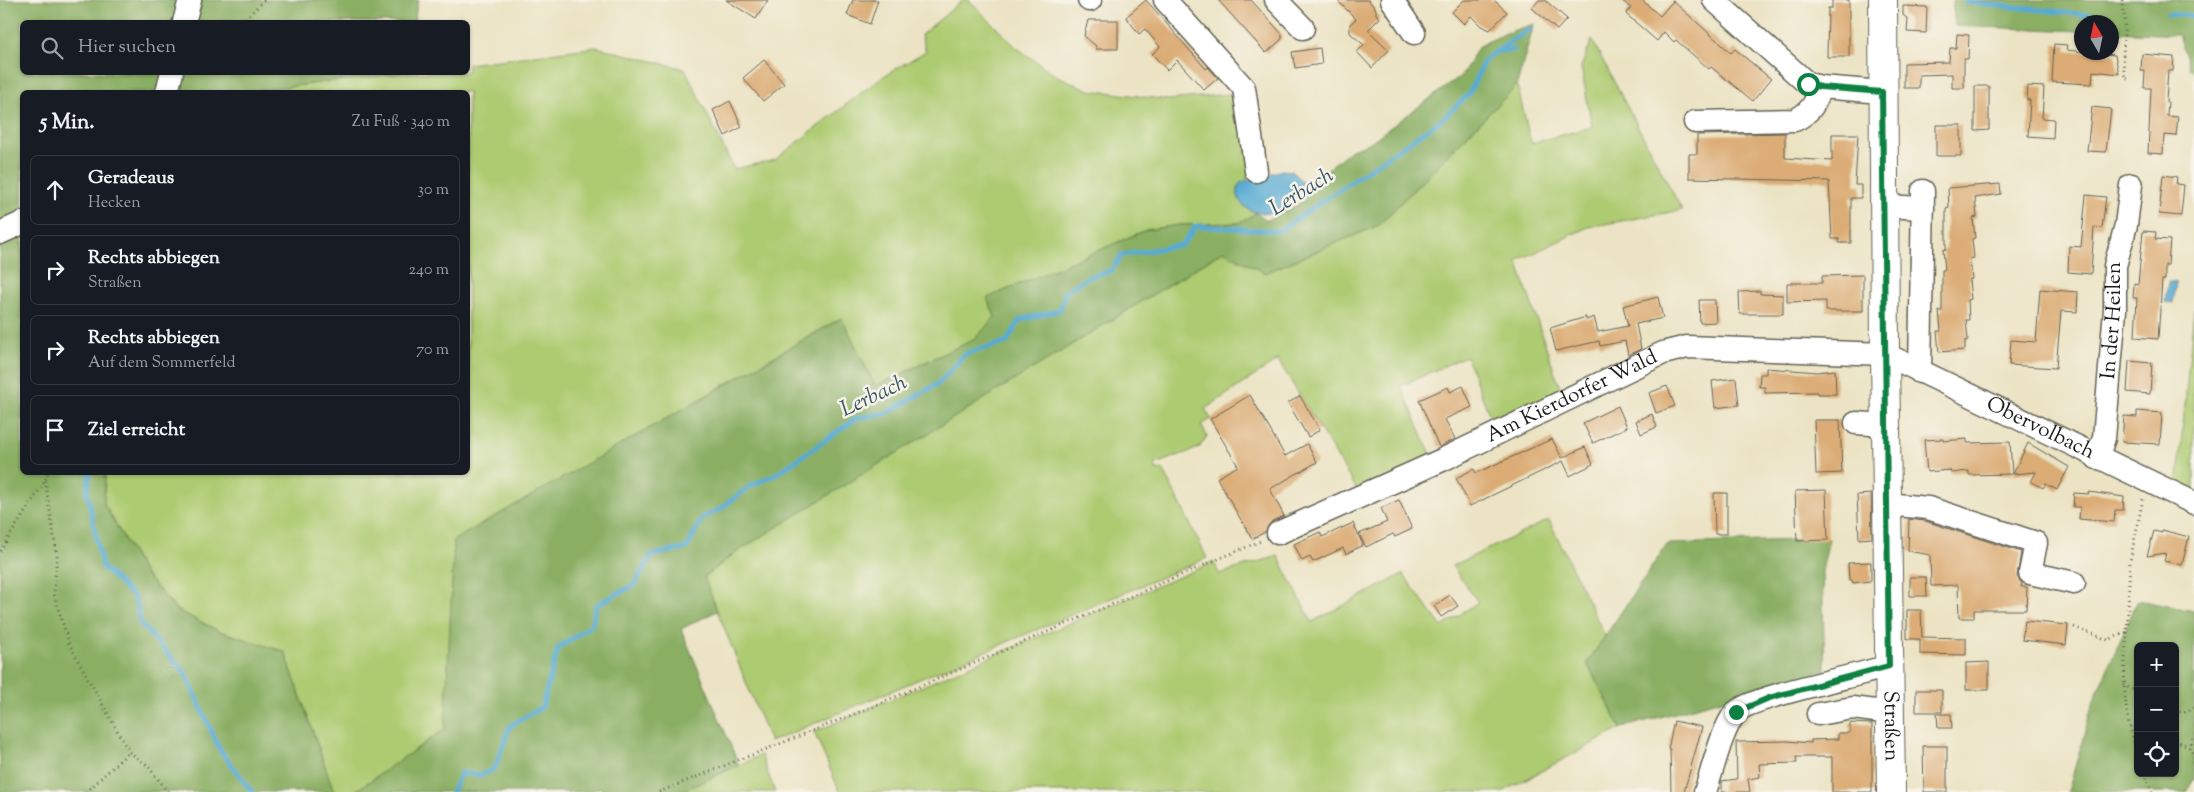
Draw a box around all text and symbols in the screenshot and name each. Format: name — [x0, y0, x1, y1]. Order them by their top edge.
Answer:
north arrow — [2074, 15, 2119, 60]
search box — [20, 20, 470, 75]
icon: search — [38, 34, 66, 62]
text: Hier suchen — [78, 34, 176, 61]
route start — [1797, 73, 1820, 96]
text: 5 Min. — [40, 108, 95, 138]
text: Zu Fuß · 340 m — [352, 111, 450, 134]
water label: Lerbach — [1264, 161, 1341, 225]
text: Geradeaus — [88, 165, 174, 192]
icon: ahead — [41, 176, 69, 204]
text: 30 m — [418, 179, 449, 202]
text: Hecken — [88, 192, 141, 215]
text: Rechts abbiegen — [88, 245, 220, 272]
icon: right — [41, 256, 69, 284]
text: 240 m — [408, 259, 449, 282]
street label: In der Heilen — [2094, 262, 2130, 381]
text: Straßen — [88, 272, 142, 295]
text: Rechts abbiegen — [88, 325, 220, 352]
icon: right — [41, 336, 69, 364]
text: 70 m — [416, 339, 449, 362]
street label: Am Kierdorfer Wald — [1481, 343, 1663, 451]
text: Auf dem Sommerfeld — [88, 352, 236, 375]
water label: Lerbach — [835, 368, 913, 426]
street label: Obervolbach — [1981, 390, 2099, 468]
icon: arrive — [41, 416, 69, 444]
text: Ziel erreicht — [88, 417, 185, 444]
map controls — [2134, 642, 2179, 777]
button: + — [2134, 642, 2179, 687]
button: − — [2134, 687, 2179, 732]
street label: Straßen — [1875, 690, 1906, 761]
route end — [1725, 701, 1748, 724]
button: locate — [2134, 732, 2179, 777]

